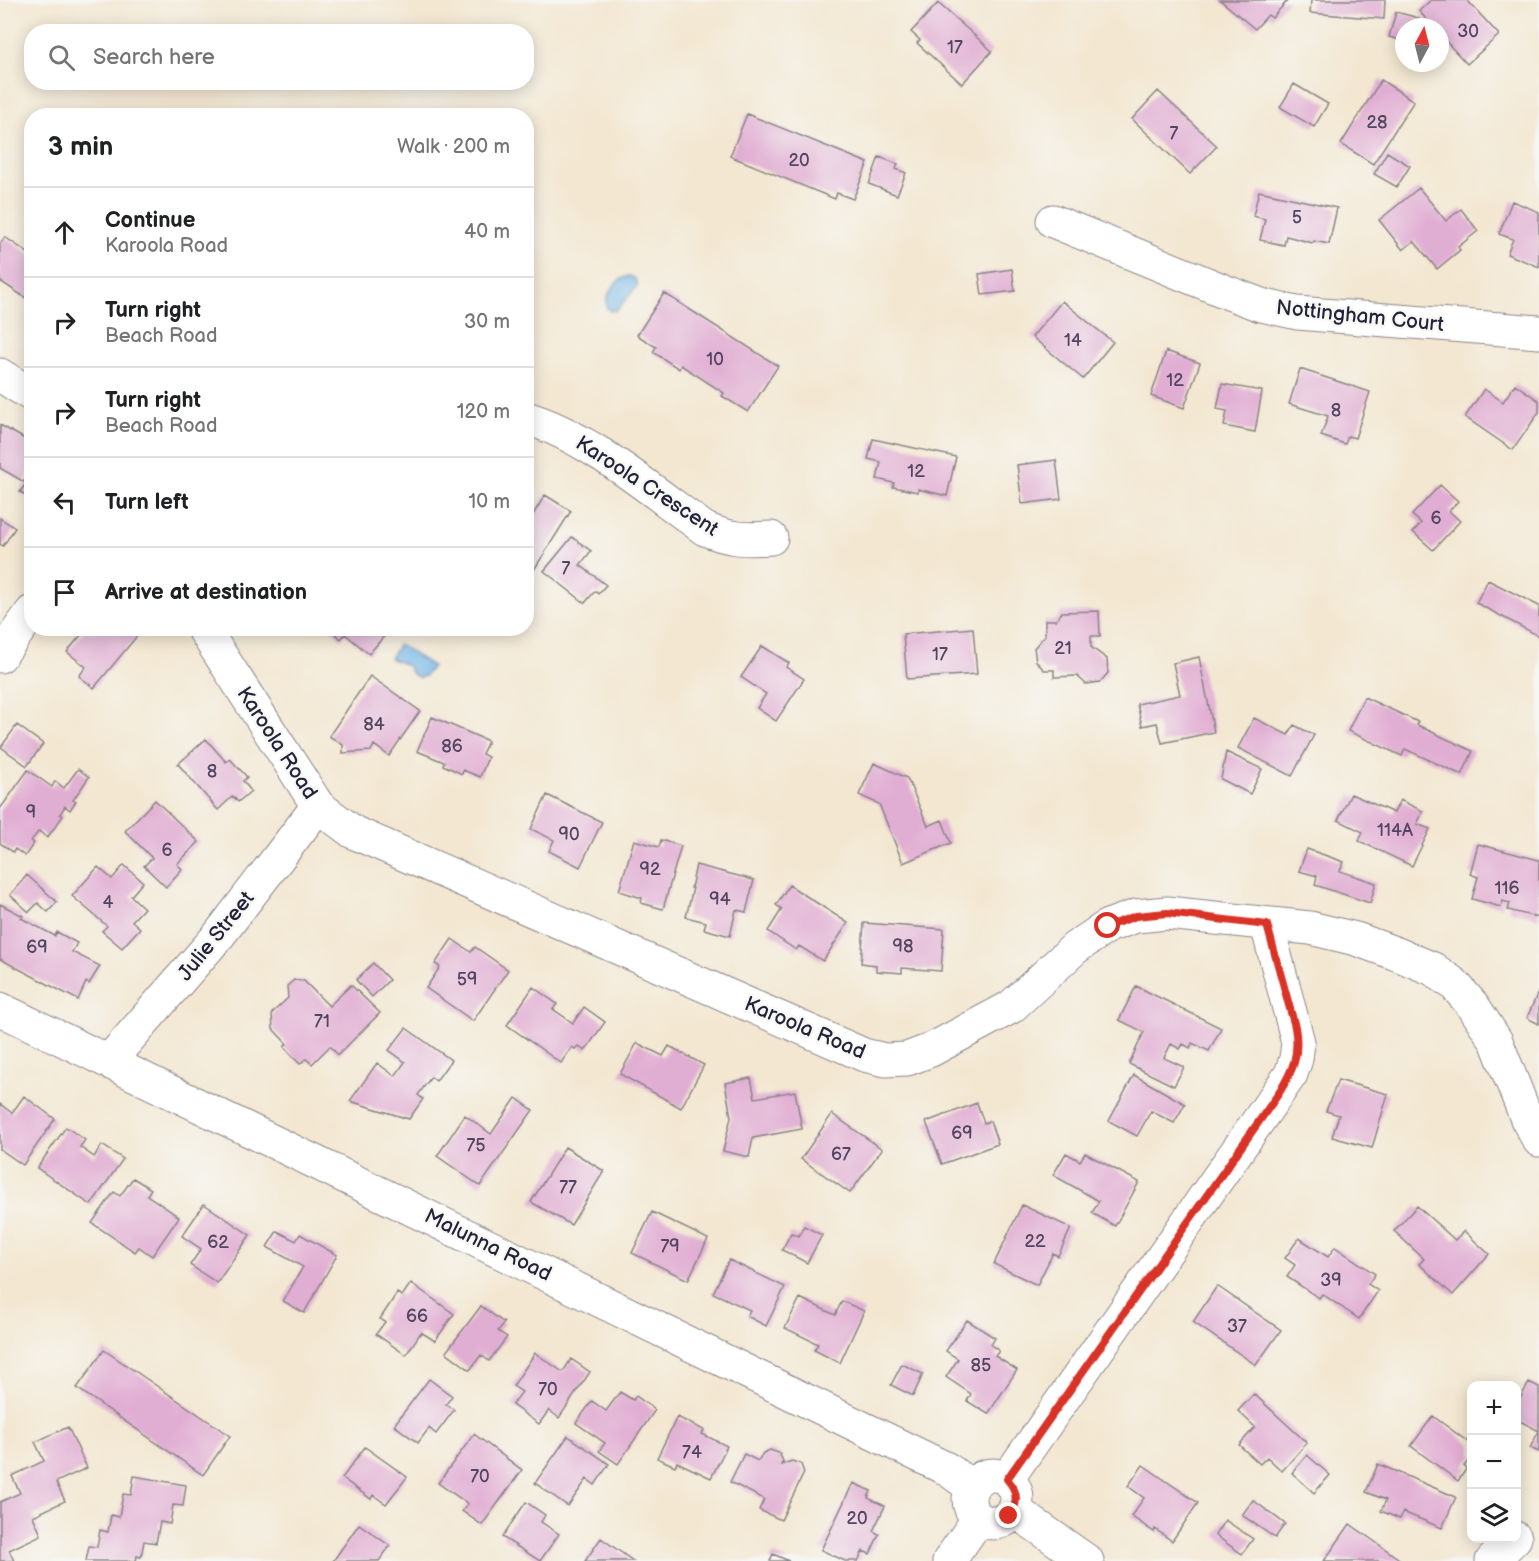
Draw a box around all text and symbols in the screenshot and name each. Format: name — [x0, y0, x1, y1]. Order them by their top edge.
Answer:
north arrow — [1395, 18, 1449, 72]
house number: 30 — [1457, 21, 1479, 42]
search box — [24, 24, 534, 90]
house number: 17 — [947, 37, 963, 58]
icon: search — [45, 41, 78, 74]
text: Search here — [93, 44, 215, 71]
house number: 28 — [1366, 112, 1388, 133]
house number: 7 — [1170, 123, 1179, 144]
text: 3 min — [48, 132, 113, 163]
text: Walk · 200 m — [397, 135, 510, 159]
house number: 20 — [788, 150, 810, 171]
text: Continue — [105, 207, 195, 234]
house number: 5 — [1292, 207, 1302, 228]
icon: ahead — [48, 216, 81, 249]
text: 40 m — [464, 220, 510, 244]
text: Karoola Road — [105, 234, 228, 258]
street label: Nottingham Court — [1275, 295, 1446, 337]
text: Turn right — [105, 297, 201, 324]
icon: right — [48, 306, 81, 339]
text: 30 m — [464, 310, 510, 334]
text: Beach Road — [105, 324, 217, 348]
house number: 14 — [1064, 330, 1082, 351]
house number: 10 — [706, 349, 724, 370]
house number: 12 — [1166, 370, 1184, 391]
text: Turn right — [105, 387, 201, 414]
icon: right — [48, 396, 81, 429]
text: 120 m — [457, 400, 510, 424]
house number: 8 — [1331, 400, 1341, 421]
text: Beach Road — [105, 414, 217, 438]
street label: Karoola Crescent — [571, 431, 724, 542]
house number: 12 — [907, 461, 925, 482]
icon: left — [48, 486, 81, 519]
text: Turn left — [105, 489, 189, 516]
text: 10 m — [469, 490, 510, 514]
house number: 6 — [1431, 508, 1442, 529]
house number: 7 — [562, 558, 571, 579]
icon: arrive — [48, 576, 81, 609]
text: Arrive at destination — [105, 579, 307, 606]
house number: 21 — [1054, 638, 1072, 659]
house number: 17 — [932, 644, 948, 665]
street label: Karoola Road — [231, 682, 323, 804]
house number: 84 — [363, 714, 385, 735]
house number: 86 — [441, 736, 463, 757]
house number: 8 — [207, 761, 217, 782]
house number: 9 — [26, 802, 36, 823]
house number: 114A — [1377, 820, 1413, 841]
house number: 90 — [559, 824, 580, 845]
house number: 6 — [162, 840, 173, 861]
house number: 92 — [639, 859, 661, 880]
house number: 116 — [1495, 878, 1519, 899]
street label: Julie Street — [172, 886, 260, 986]
house number: 94 — [709, 889, 731, 910]
house number: 4 — [103, 892, 114, 913]
route start — [1094, 912, 1120, 938]
house number: 98 — [893, 936, 913, 957]
house number: 69 — [26, 937, 48, 958]
house number: 59 — [457, 969, 477, 990]
street label: Karoola Road — [741, 991, 869, 1065]
house number: 71 — [314, 1011, 330, 1032]
house number: 69 — [951, 1123, 973, 1144]
house number: 75 — [466, 1135, 486, 1156]
house number: 67 — [831, 1144, 851, 1165]
house number: 77 — [559, 1177, 577, 1198]
street label: Malunna Road — [420, 1203, 556, 1287]
house number: 22 — [1024, 1231, 1046, 1252]
house number: 62 — [207, 1232, 229, 1253]
house number: 79 — [660, 1236, 680, 1257]
house number: 39 — [1320, 1270, 1342, 1291]
house number: 66 — [406, 1306, 428, 1327]
house number: 37 — [1227, 1316, 1247, 1337]
house number: 85 — [971, 1355, 991, 1376]
house number: 70 — [538, 1379, 558, 1400]
map controls — [1467, 1381, 1521, 1543]
button: + — [1467, 1381, 1521, 1435]
button: − — [1467, 1435, 1521, 1489]
house number: 74 — [682, 1442, 702, 1463]
house number: 70 — [470, 1466, 490, 1487]
button: layers — [1467, 1489, 1521, 1543]
route end — [995, 1502, 1021, 1528]
house number: 20 — [846, 1508, 868, 1529]

